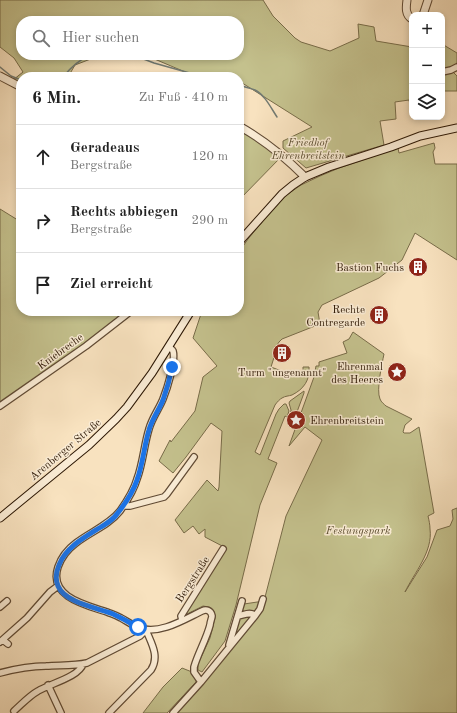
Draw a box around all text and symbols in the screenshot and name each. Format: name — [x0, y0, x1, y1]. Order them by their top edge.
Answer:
map controls — [409, 12, 445, 120]
button: + — [409, 12, 445, 48]
search box — [16, 16, 244, 60]
icon: search — [30, 27, 52, 49]
text: Hier suchen — [62, 31, 139, 46]
button: − — [409, 48, 445, 84]
button: layers — [409, 84, 445, 120]
text: 6 Min. — [32, 90, 81, 107]
text: Zu Fuß · 410 m — [139, 91, 228, 104]
park label: Friedhof Ehrenbreitstein — [270, 138, 345, 162]
text: Geradeaus — [70, 141, 139, 156]
icon: ahead — [32, 146, 54, 168]
text: 120 m — [191, 150, 228, 163]
text: Bergstraße — [70, 159, 132, 172]
text: Rechts abbiegen — [70, 205, 178, 220]
icon: right — [32, 210, 54, 232]
text: 290 m — [191, 214, 228, 227]
text: Bergstraße — [70, 223, 132, 236]
building icon: Bastion Fuchs — [407, 256, 429, 278]
place label: Bastion Fuchs — [336, 263, 404, 274]
icon: arrive — [32, 274, 54, 296]
text: Ziel erreicht — [70, 277, 153, 292]
building icon: Rechte Contregarde — [368, 304, 390, 326]
place label: Rechte Contregarde — [306, 305, 365, 329]
street label: Kniebreche — [36, 332, 86, 372]
building icon: Turm "ungenannt" — [271, 342, 293, 364]
route end — [163, 358, 181, 376]
place icon: Ehrenmal des Heeres — [386, 361, 408, 383]
place label: Ehrenmal des Heeres — [331, 362, 383, 386]
place label: Turm "ungenannt" — [238, 368, 326, 379]
place icon: Ehrenbreitstein — [285, 409, 307, 431]
place label: Ehrenbreitstein — [310, 416, 384, 427]
street label: Arenberger Straße — [28, 417, 104, 483]
park label: Festungspark — [325, 526, 391, 537]
street label: Bergstraße — [174, 555, 212, 605]
route start — [129, 618, 147, 636]

